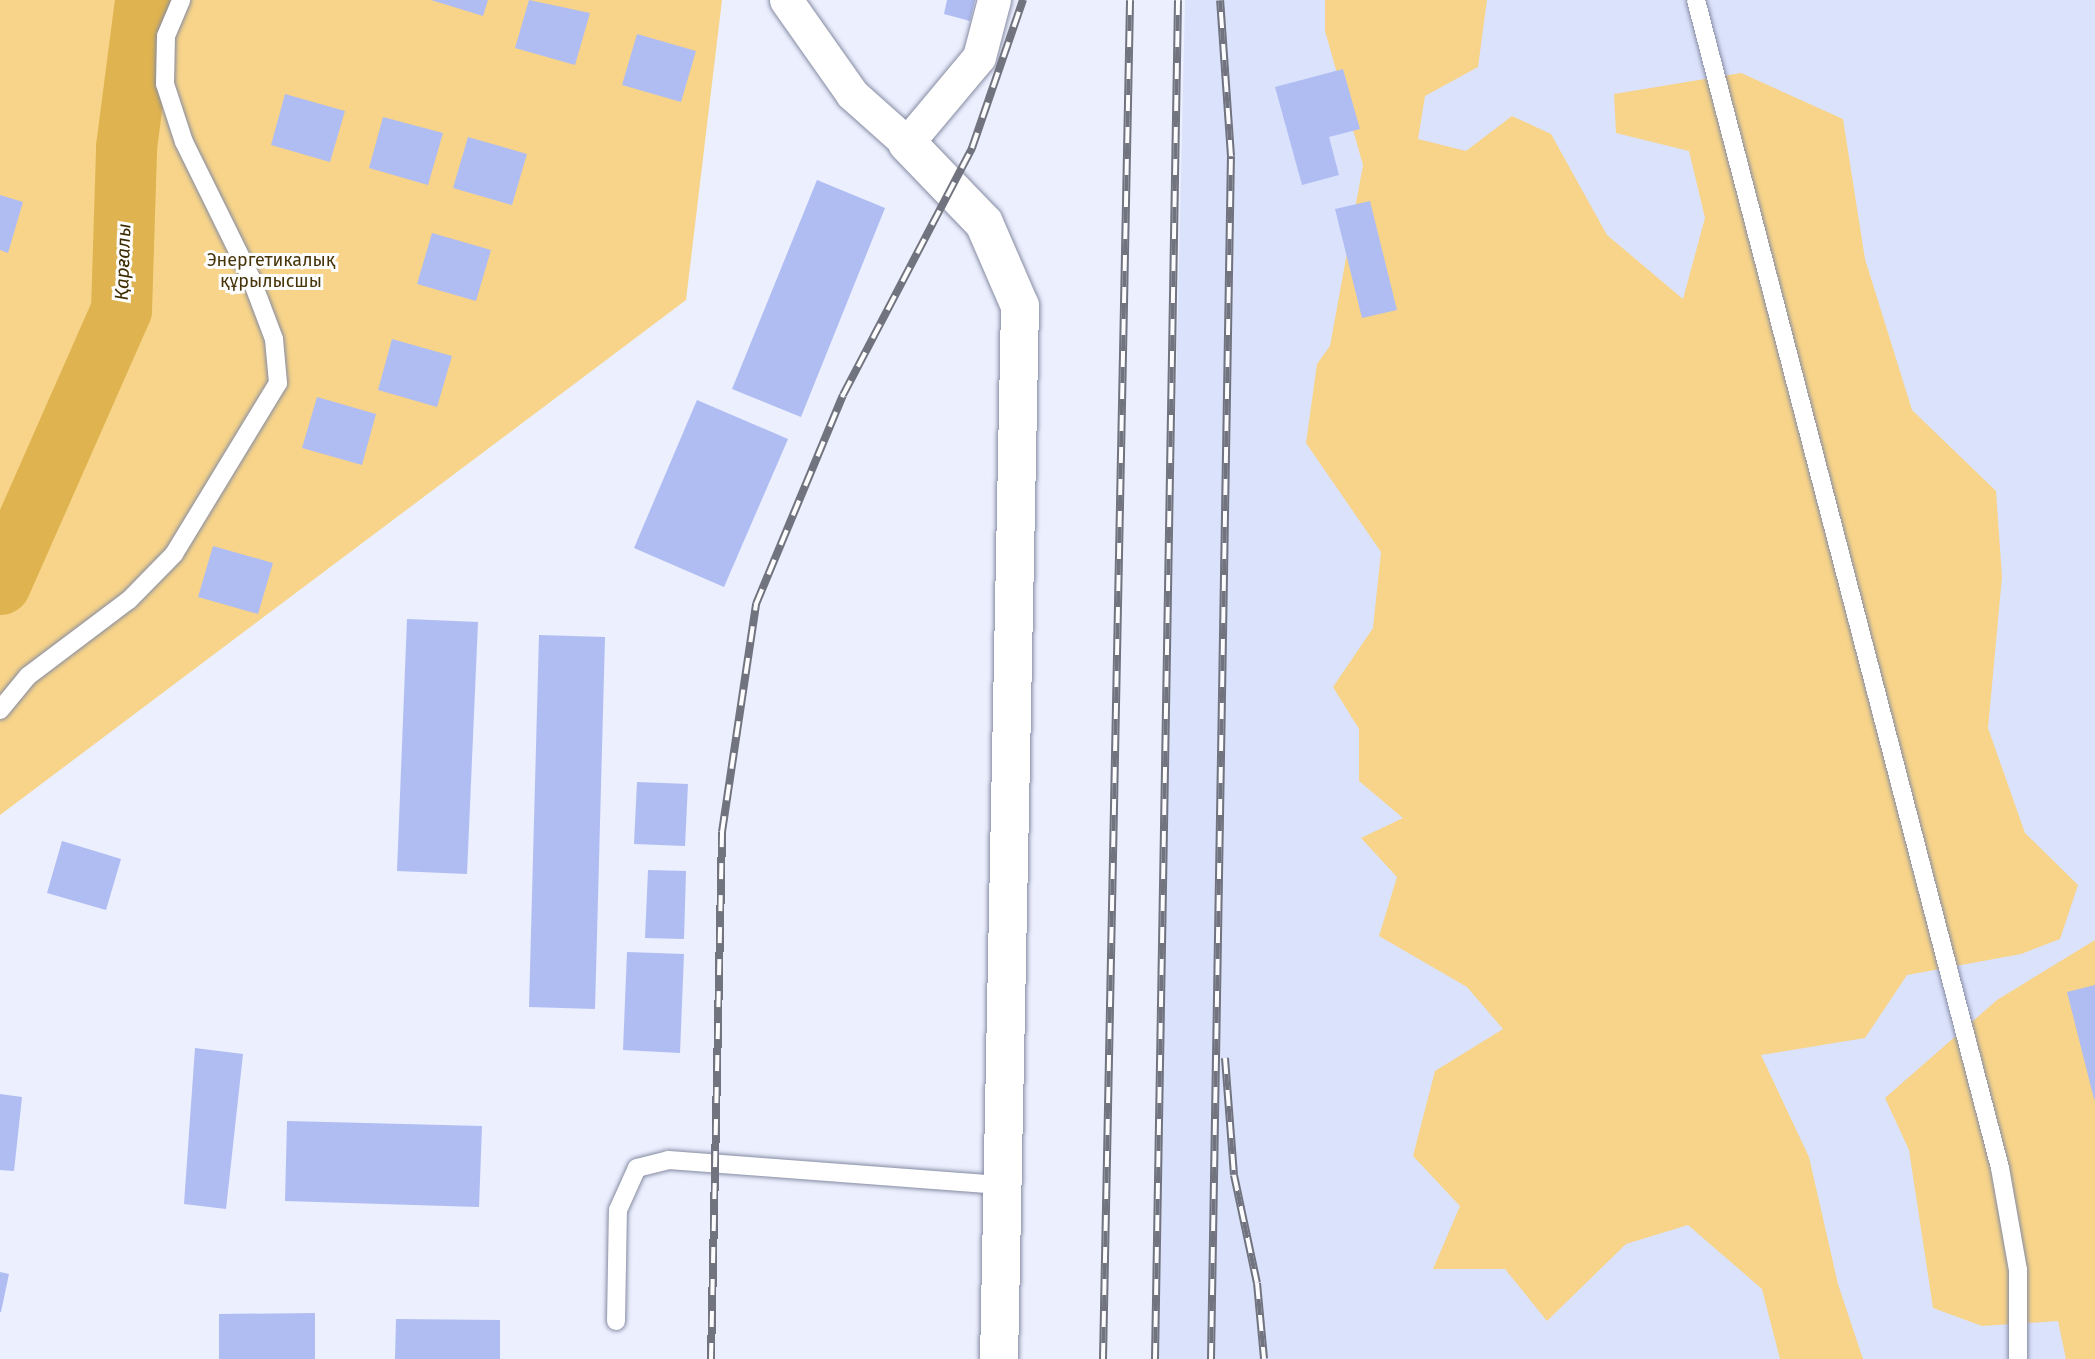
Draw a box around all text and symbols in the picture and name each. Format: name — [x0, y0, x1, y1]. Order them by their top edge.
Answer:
water label: Қарғалы — [110, 223, 136, 301]
park label: Энергетикалық құрылысшы — [207, 250, 335, 292]

